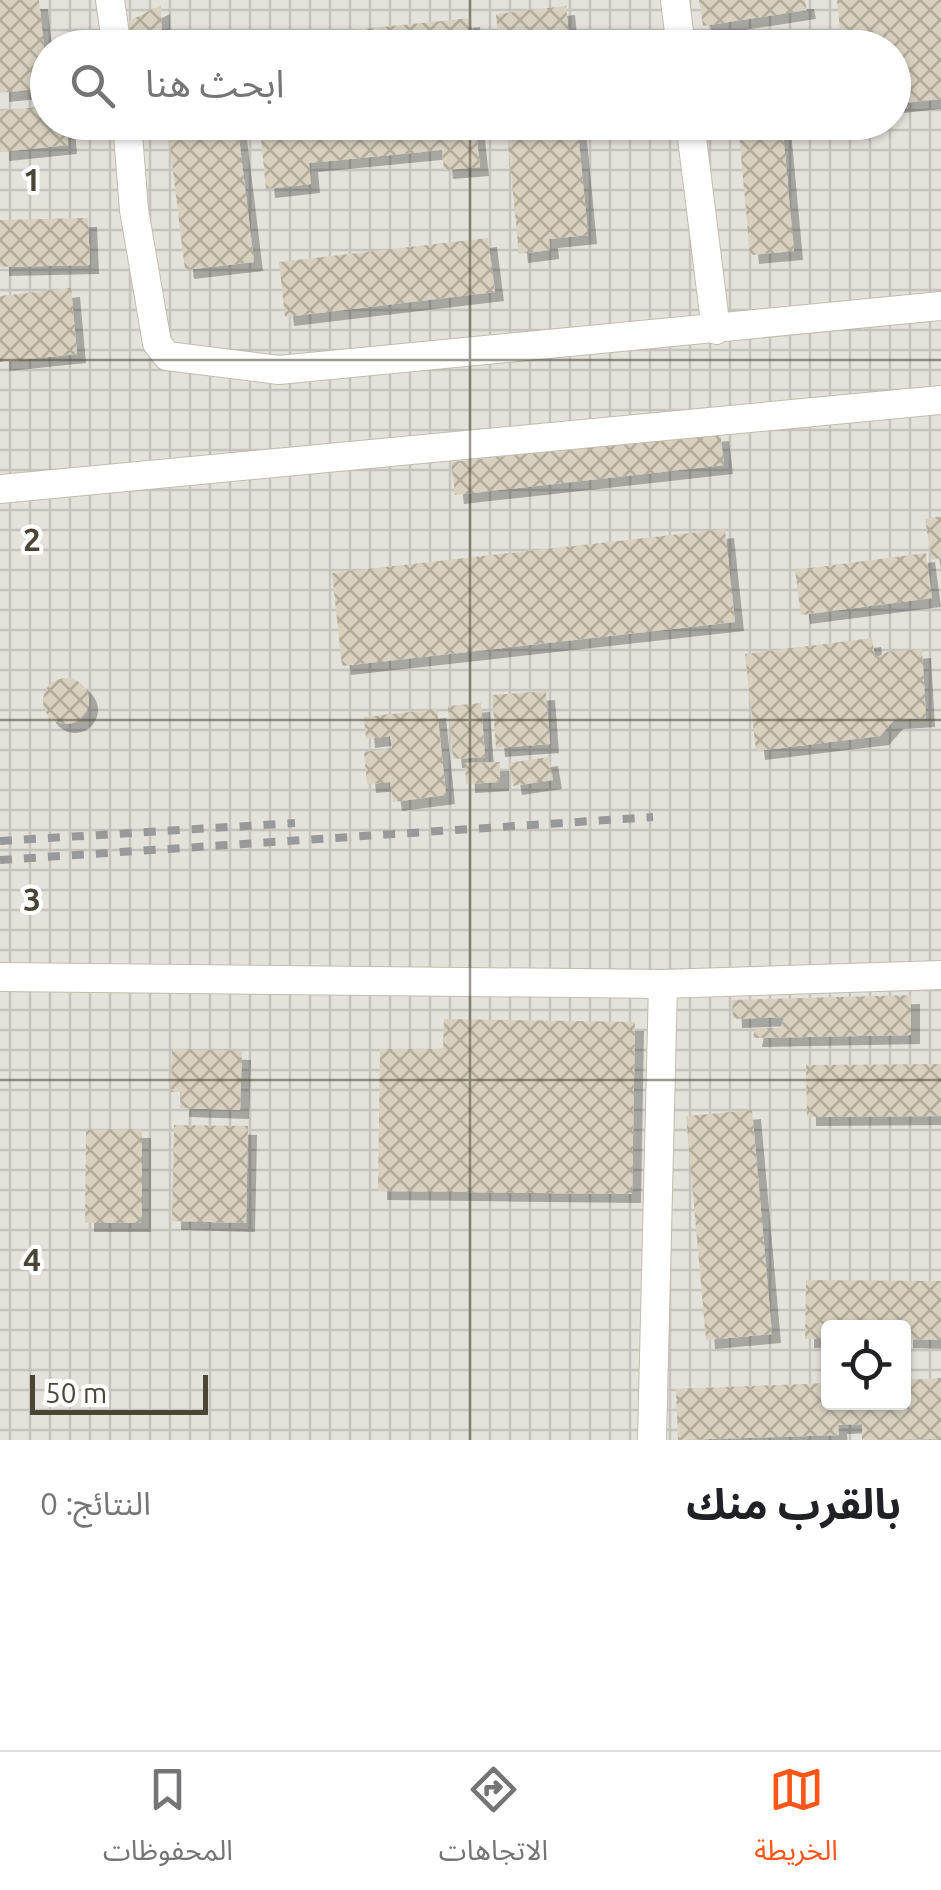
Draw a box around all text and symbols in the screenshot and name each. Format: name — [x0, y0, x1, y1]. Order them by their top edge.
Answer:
search box — [30, 30, 911, 140]
icon: search — [65, 58, 120, 113]
text: ابحث هنا — [145, 62, 285, 104]
text: 1 — [23, 161, 41, 197]
text: 2 — [23, 521, 41, 557]
text: 3 — [23, 881, 41, 917]
text: 4 — [23, 1241, 41, 1277]
map controls — [821, 1320, 911, 1410]
button: locate — [821, 1320, 911, 1410]
scale bar — [30, 1370, 208, 1414]
text: 50 m — [45, 1377, 107, 1408]
text: بالقرب منك — [686, 1480, 901, 1527]
text: النتائج: 0 — [40, 1485, 151, 1521]
tab: المحفوظات — [103, 1762, 233, 1881]
tab: الاتجاهات — [439, 1762, 548, 1881]
tab: الخريطة — [754, 1762, 838, 1881]

